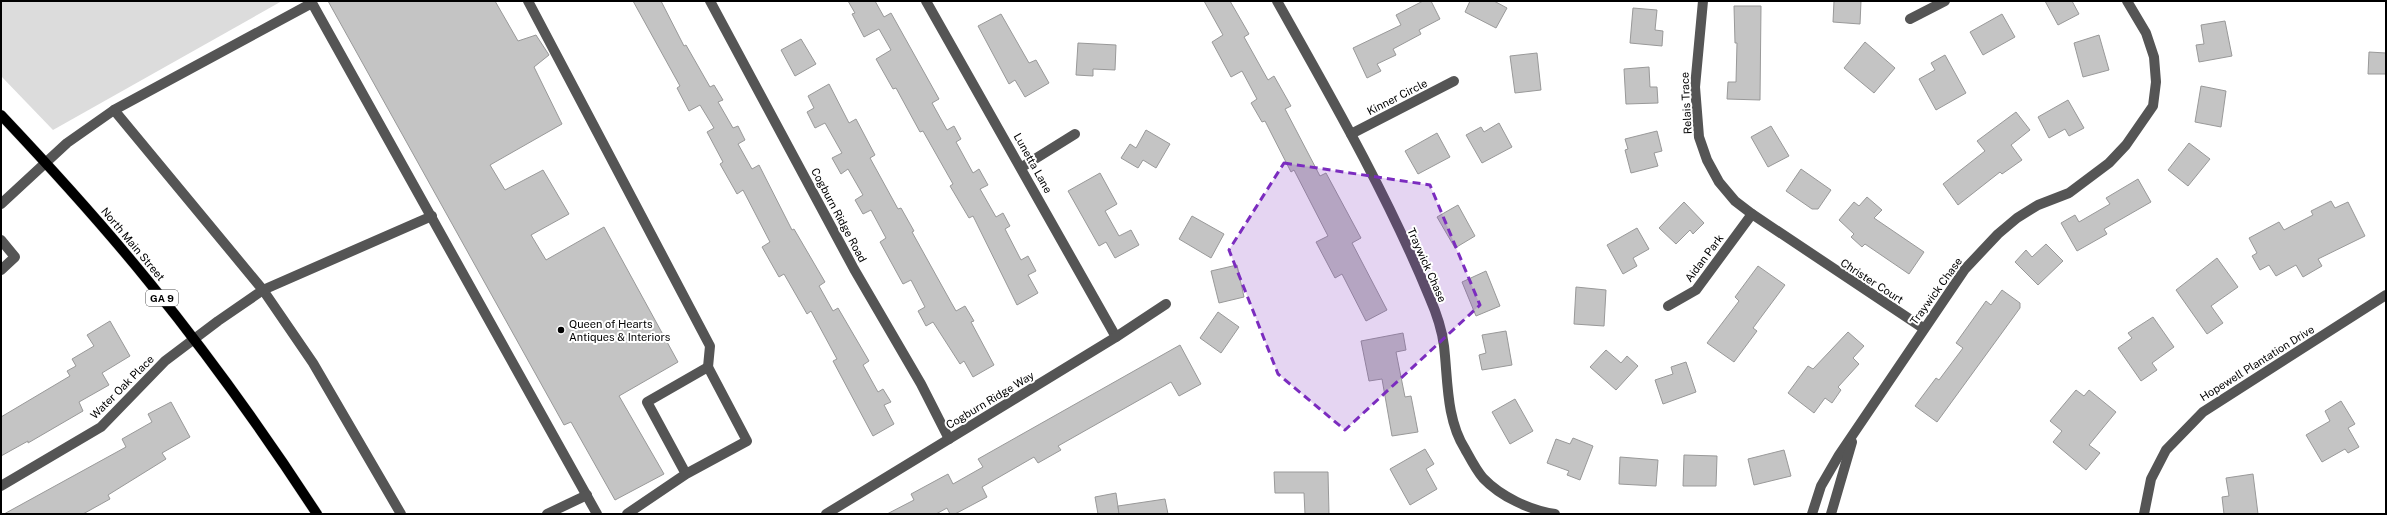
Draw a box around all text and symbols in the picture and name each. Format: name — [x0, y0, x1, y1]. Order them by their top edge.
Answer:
street label: Relais Trace — [1678, 72, 1694, 134]
street label: Kinner Circle — [1365, 77, 1429, 117]
street label: Lunetta Lane — [1012, 131, 1054, 195]
street label: Cogburn Ridge Road — [809, 166, 869, 264]
street label: North Main Street — [99, 205, 167, 283]
street label: Traywick Chase — [1405, 226, 1449, 304]
street label: Aidan Park — [1682, 232, 1726, 284]
street label: Traywick Chase — [1908, 255, 1964, 327]
street label: Christer Court — [1838, 256, 1906, 306]
road number: GA 9 — [146, 290, 178, 306]
place label: Queen of Hearts Antiques & Interiors — [569, 318, 671, 343]
street label: Hopewell Plantation Drive — [2198, 323, 2316, 403]
marker: Queen of Hearts Antiques & Interiors — [556, 325, 566, 335]
street label: Water Oak Place — [88, 353, 156, 421]
street label: Cogburn Ridge Way — [944, 369, 1036, 431]

